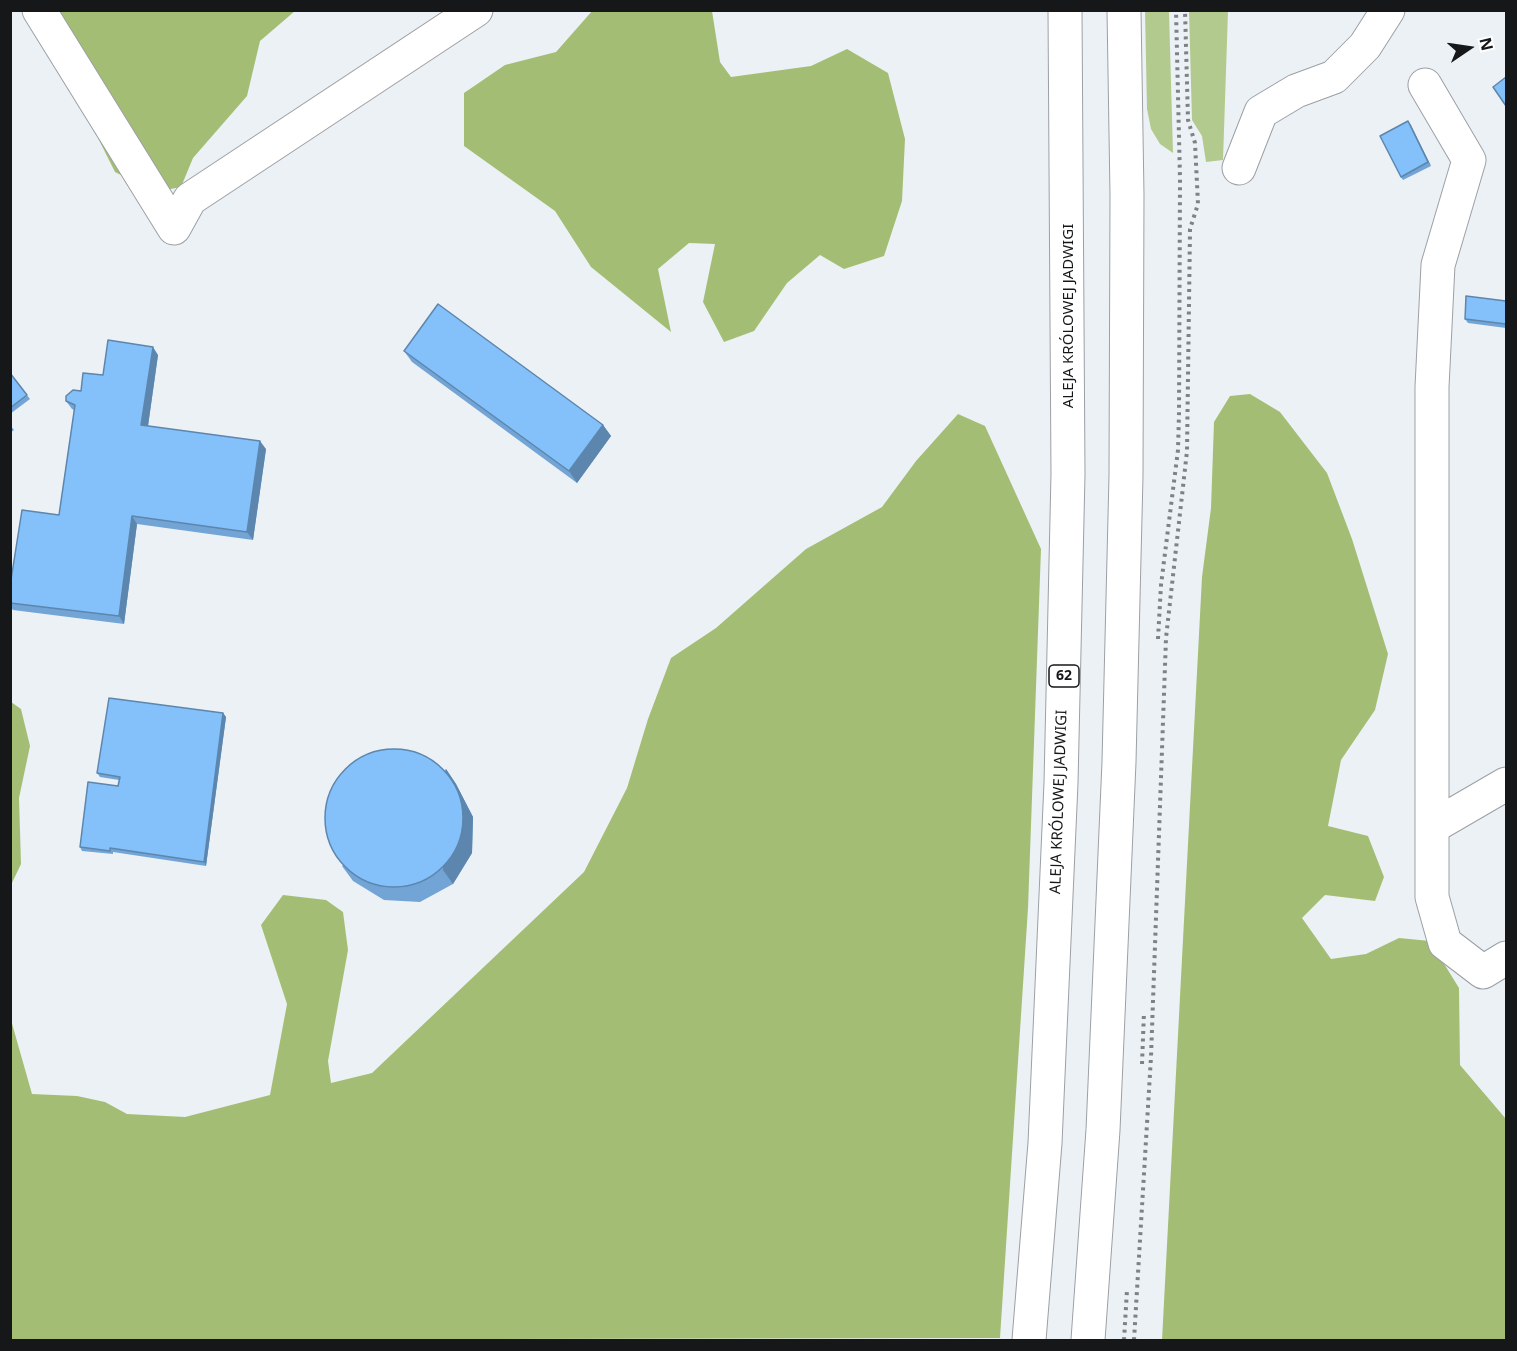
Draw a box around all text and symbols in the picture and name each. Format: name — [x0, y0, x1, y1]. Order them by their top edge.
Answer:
north arrow — [1439, 18, 1499, 78]
text: N — [1474, 35, 1499, 53]
street label: ALEJA KRÓLOWEJ JADWIGI — [1060, 224, 1078, 408]
road number: 62 — [1049, 665, 1079, 687]
street label: ALEJA KRÓLOWEJ JADWIGI — [1047, 710, 1071, 894]

